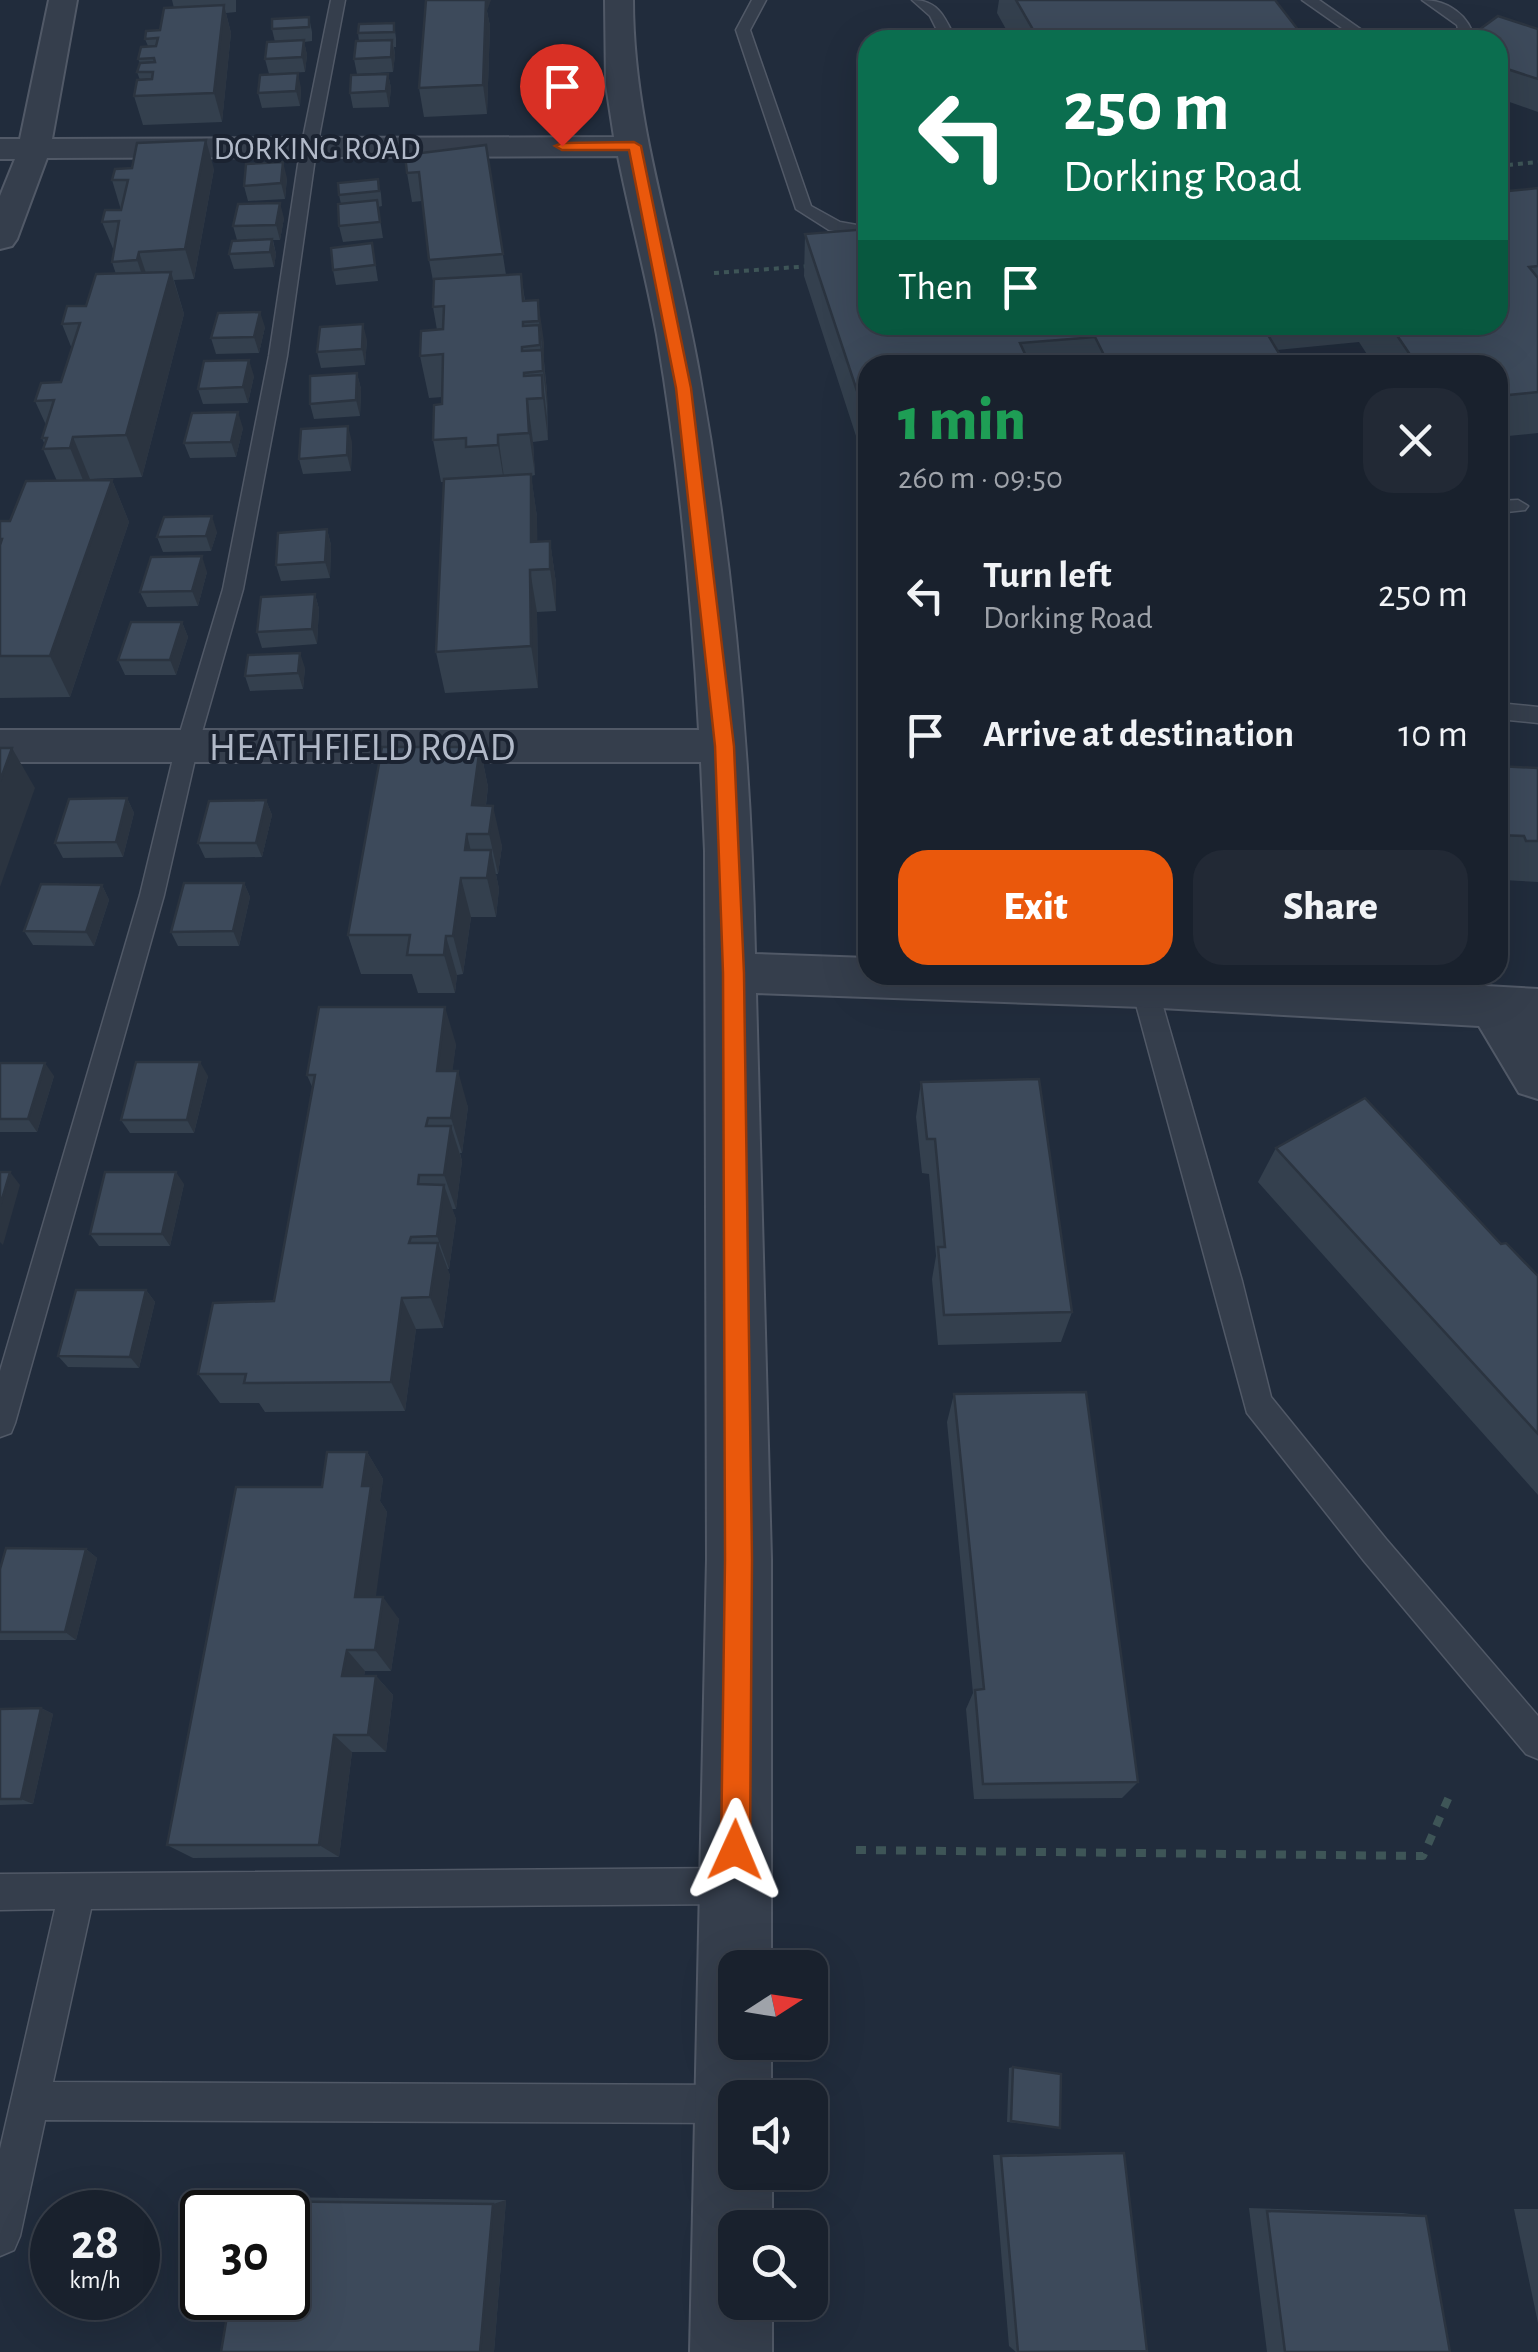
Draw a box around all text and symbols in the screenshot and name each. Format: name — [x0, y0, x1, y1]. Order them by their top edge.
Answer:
pin — [520, 44, 605, 147]
icon: arrive — [535, 59, 590, 114]
icon: left — [898, 70, 1028, 200]
text: 250 m — [1063, 73, 1230, 143]
street label: DORKING ROAD — [213, 133, 421, 165]
text: Dorking Road — [1063, 155, 1302, 200]
icon: arrive — [993, 260, 1048, 315]
text: Then — [898, 269, 973, 307]
button: close — [1363, 388, 1468, 493]
text: 1 min — [898, 391, 1026, 451]
text: 260 m · 09:50 — [898, 462, 1063, 494]
text: Turn left — [983, 557, 1111, 595]
icon: left — [898, 568, 953, 623]
text: 250 m — [1378, 576, 1468, 614]
text: Dorking Road — [983, 602, 1153, 634]
icon: arrive — [898, 708, 953, 763]
text: Arrive at destination — [983, 716, 1294, 754]
text: 10 m — [1398, 716, 1468, 754]
street label: HEATHFIELD ROAD — [209, 728, 515, 768]
button: Exit — [898, 850, 1173, 965]
button: Share — [1193, 850, 1468, 965]
position arrow — [683, 1798, 787, 1902]
north arrow — [718, 1950, 828, 2060]
map controls — [718, 1950, 828, 2320]
button: sound — [718, 2080, 828, 2190]
speed limit sign: 30 — [180, 2190, 310, 2320]
button: search — [718, 2210, 828, 2320]
text: 28 — [71, 2218, 119, 2268]
text: km/h — [69, 2268, 121, 2293]

